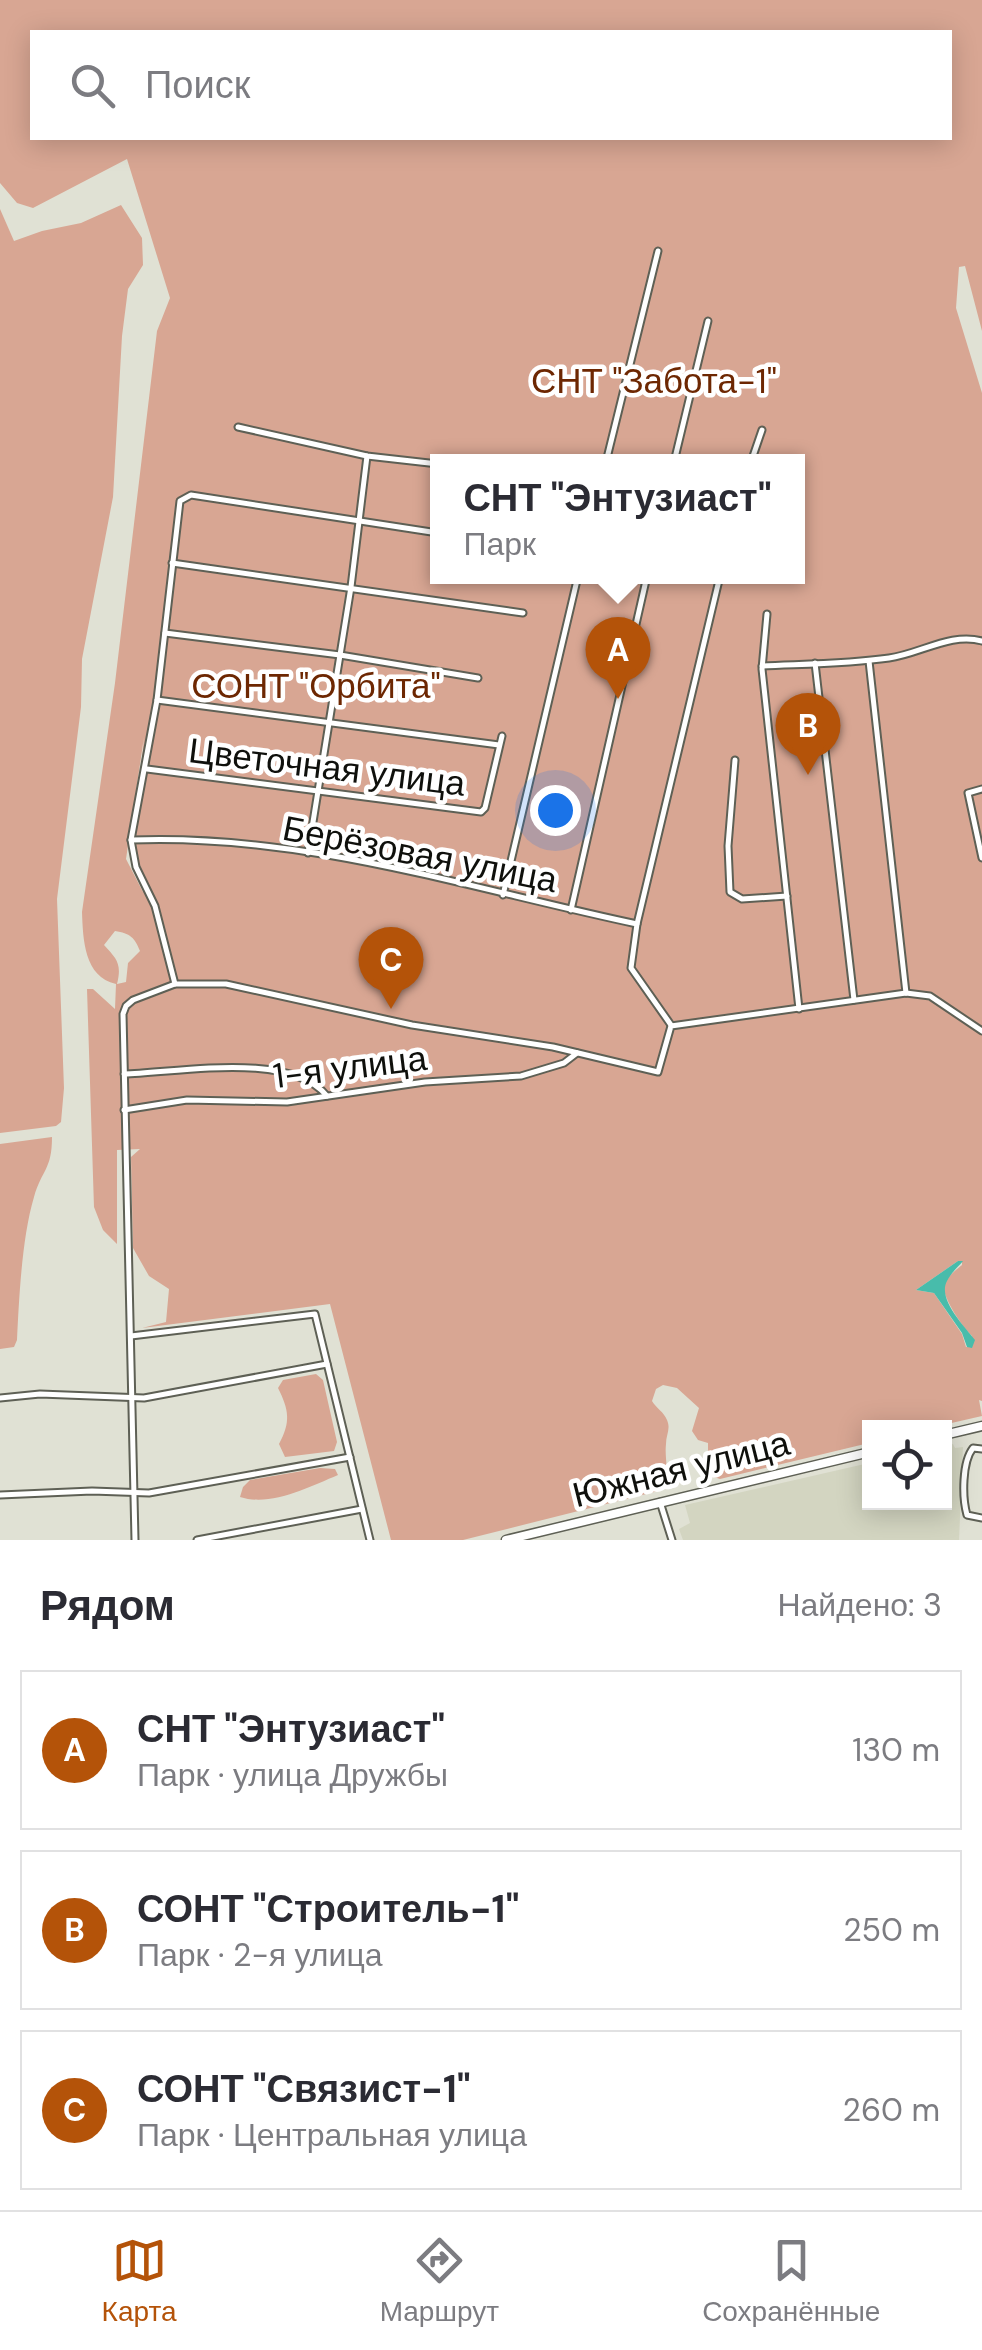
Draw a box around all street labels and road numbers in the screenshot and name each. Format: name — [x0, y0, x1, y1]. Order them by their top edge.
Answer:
street label: Цветочная улица — [186, 727, 468, 807]
street label: Берёзовая улица — [279, 805, 562, 903]
street label: 1-я улица — [271, 1035, 430, 1099]
street label: Южная улица — [568, 1420, 795, 1518]

